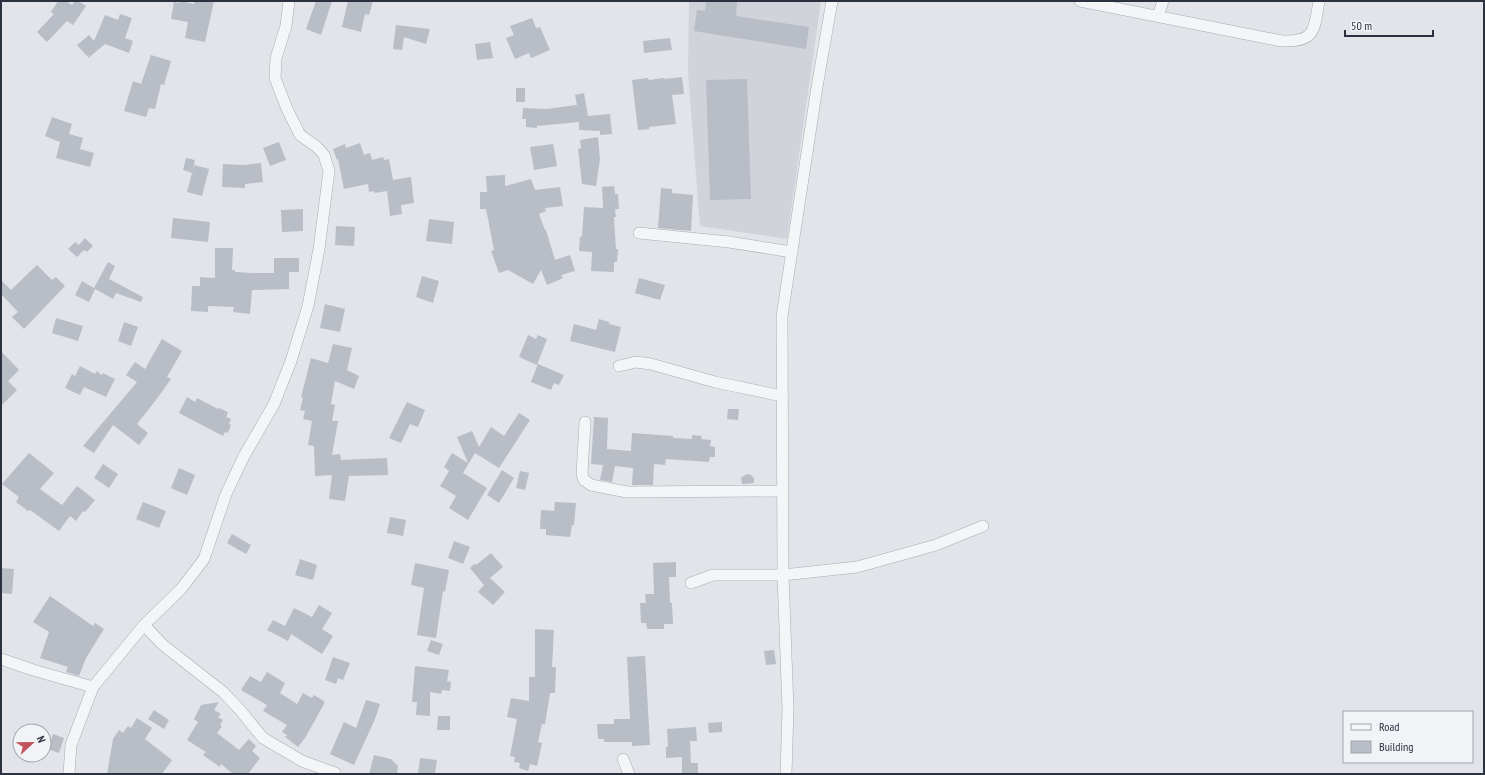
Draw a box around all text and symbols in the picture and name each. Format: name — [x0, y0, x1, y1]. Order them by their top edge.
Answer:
scale bar — [1345, 12, 1433, 38]
text: 50 m — [1351, 18, 1372, 33]
legend — [1343, 711, 1473, 763]
text: Road — [1379, 719, 1399, 734]
north arrow — [12, 723, 52, 763]
text: N — [34, 734, 49, 745]
text: Building — [1379, 739, 1414, 754]

